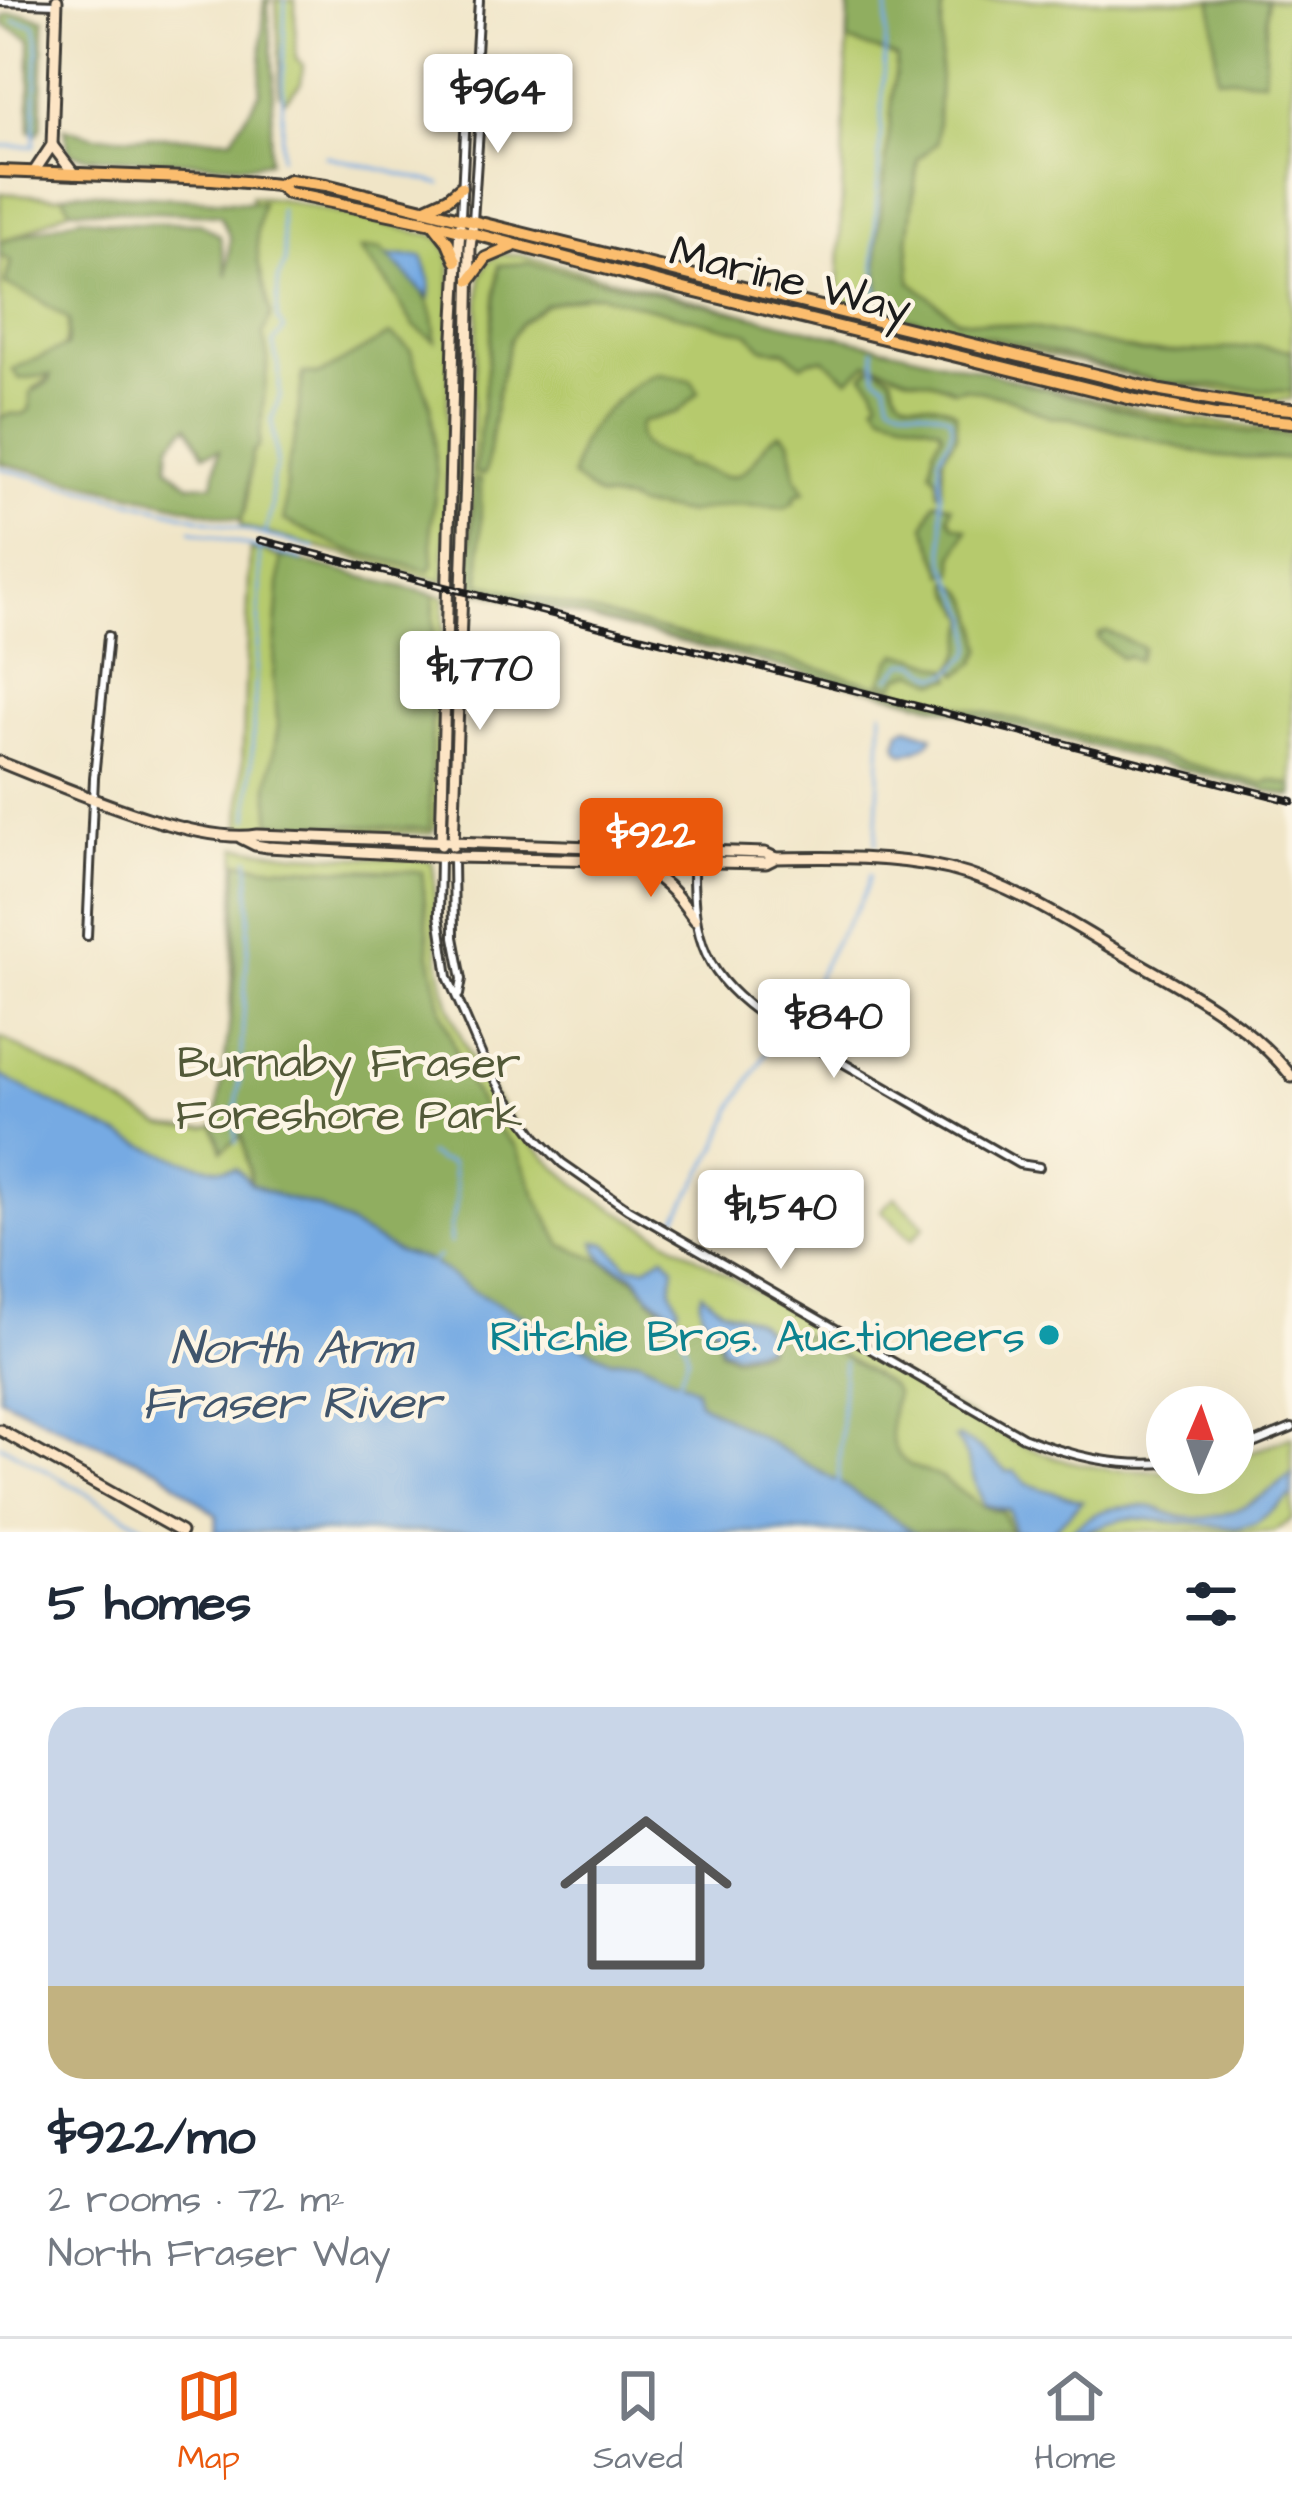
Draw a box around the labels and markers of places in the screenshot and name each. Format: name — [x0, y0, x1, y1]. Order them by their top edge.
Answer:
pin: $964 — [427, 54, 569, 156]
pin: $1,770 — [382, 631, 578, 733]
pin: $922 — [580, 798, 722, 900]
pin: $840 — [763, 979, 905, 1081]
pin: $1,540 — [683, 1170, 879, 1272]
place label: Ritchie Bros. Auctioneers — [490, 1307, 1025, 1369]
marker: Ritchie Bros. Auctioneers — [1036, 1322, 1062, 1348]

